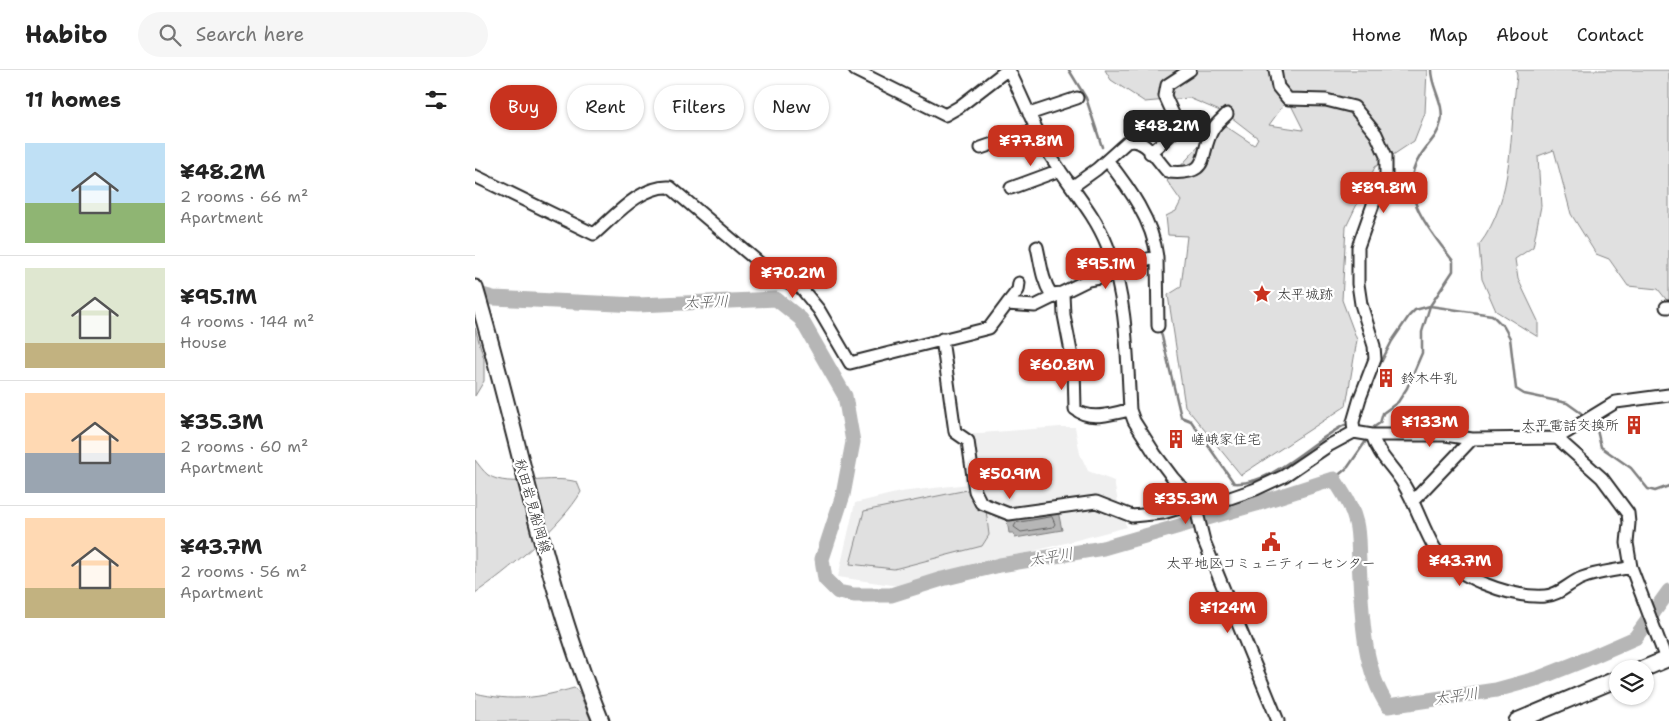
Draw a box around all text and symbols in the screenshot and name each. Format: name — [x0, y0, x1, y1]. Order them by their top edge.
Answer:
search box — [138, 12, 488, 57]
text: Habito — [25, 19, 108, 51]
icon: search — [156, 21, 184, 49]
text: Search here — [196, 22, 304, 47]
text: Home — [1352, 23, 1401, 47]
text: Map — [1429, 23, 1468, 47]
text: About — [1496, 23, 1549, 47]
text: Contact — [1577, 23, 1644, 47]
chip: Buy — [490, 85, 557, 130]
chip: Rent — [567, 85, 644, 130]
chip: Filters — [654, 85, 744, 130]
chip: New — [754, 85, 829, 130]
text: 11 homes — [25, 86, 121, 114]
icon: filters — [422, 86, 450, 114]
pin: ¥48.2M — [1126, 109, 1208, 152]
text: ¥48.2M — [1135, 115, 1199, 136]
pin: ¥77.8M — [990, 124, 1072, 167]
text: ¥77.8M — [999, 130, 1063, 151]
text: ¥48.2M — [180, 158, 265, 186]
icon: home — [65, 163, 125, 223]
pin: ¥89.8M — [1343, 172, 1425, 214]
text: ¥89.8M — [1351, 177, 1417, 198]
text: 2 rooms · 66 m² — [180, 186, 308, 207]
text: Apartment — [180, 207, 263, 228]
pin: ¥95.1M — [1065, 248, 1147, 290]
text: ¥95.1M — [1077, 253, 1135, 274]
pin: ¥70.2M — [752, 256, 834, 299]
text: ¥70.2M — [761, 262, 825, 283]
text: ¥95.1M — [180, 283, 257, 311]
place icon: 太平城跡 — [1251, 283, 1273, 305]
place label: 太平城跡 — [1277, 285, 1333, 303]
icon: home — [65, 288, 125, 348]
water label: 太平川 — [683, 291, 729, 313]
text: 4 rooms · 144 m² — [180, 311, 314, 332]
text: House — [180, 332, 227, 353]
pin: ¥60.8M — [1021, 348, 1103, 391]
text: ¥60.8M — [1030, 354, 1094, 375]
building icon: 鈴木牛乳 — [1375, 367, 1397, 389]
place label: 鈴木牛乳 — [1401, 369, 1457, 387]
pin: ¥133M — [1395, 406, 1465, 448]
text: ¥35.3M — [180, 408, 264, 436]
text: ¥133M — [1402, 411, 1458, 432]
icon: home — [65, 413, 125, 473]
building icon: 太平電話交換所 — [1623, 414, 1645, 436]
place label: 太平電話交換所 — [1521, 416, 1619, 434]
building icon: 嵯峨家住宅 — [1165, 428, 1187, 450]
place label: 嵯峨家住宅 — [1191, 430, 1261, 448]
text: 2 rooms · 60 m² — [180, 436, 308, 457]
street label: 秋田岩見船岡線 — [511, 456, 555, 556]
text: Apartment — [180, 457, 263, 478]
pin: ¥50.9M — [969, 458, 1051, 500]
text: ¥50.9M — [979, 463, 1041, 484]
pin: ¥35.3M — [1145, 482, 1227, 525]
text: ¥35.3M — [1154, 488, 1218, 509]
public building icon: 太平地区コミュニティーセンター — [1260, 531, 1282, 553]
text: ¥43.7M — [180, 533, 262, 561]
icon: home — [65, 538, 125, 598]
water label: 太平川 — [1027, 543, 1075, 571]
pin: ¥43.7M — [1419, 544, 1501, 587]
text: ¥43.7M — [1429, 550, 1491, 571]
place label: 太平地区コミュニティーセンター — [1166, 554, 1376, 572]
text: 2 rooms · 56 m² — [180, 561, 307, 582]
text: Apartment — [180, 582, 263, 603]
pin: ¥124M — [1193, 592, 1263, 634]
text: ¥124M — [1200, 597, 1256, 618]
map controls — [1609, 660, 1654, 705]
button: layers — [1609, 660, 1654, 705]
water label: 太平川 — [1432, 683, 1480, 709]

